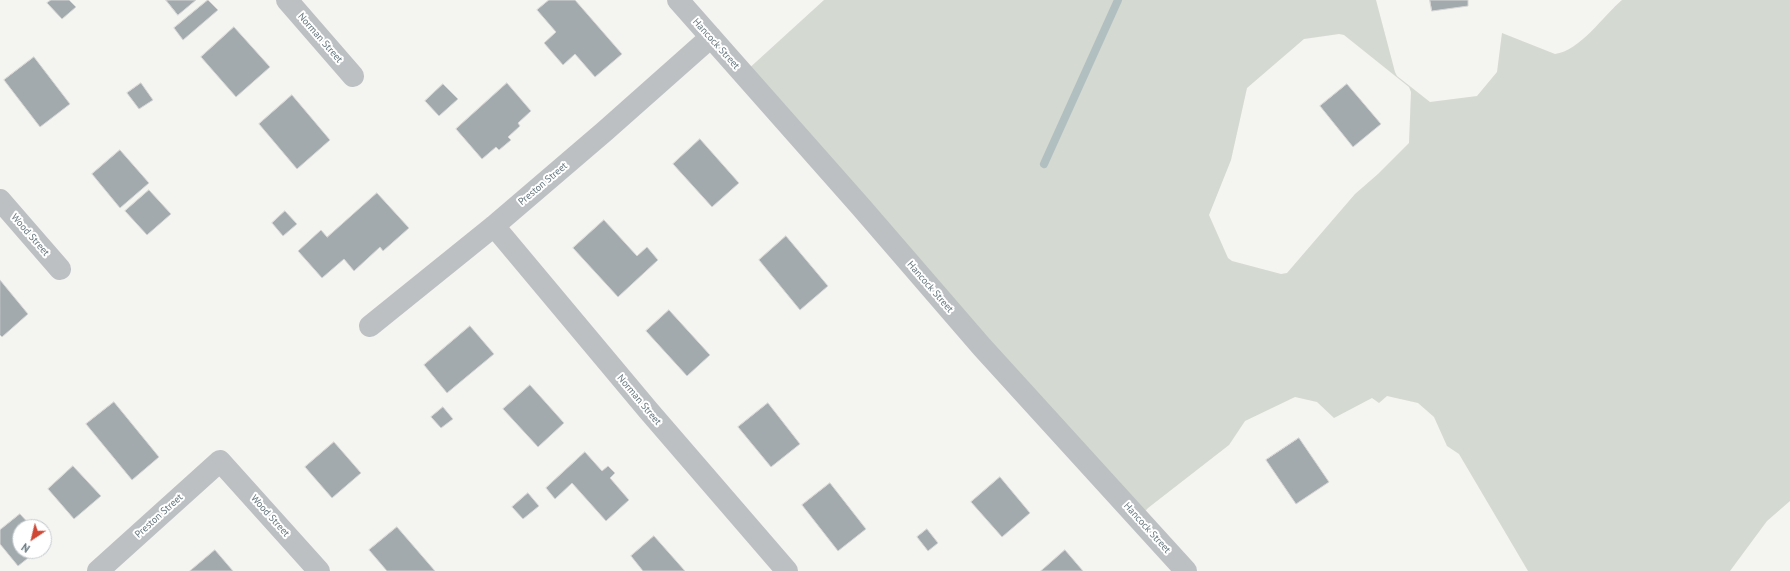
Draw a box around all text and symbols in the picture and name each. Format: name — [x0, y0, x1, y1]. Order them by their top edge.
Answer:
street label: Norman Street — [295, 11, 345, 65]
street label: Hancock Street — [690, 16, 742, 72]
street label: Preston Street — [516, 160, 570, 208]
street label: Wood Street — [8, 211, 52, 259]
street label: Hancock Street — [904, 259, 956, 315]
street label: Norman Street — [614, 372, 664, 428]
street label: Preston Street — [133, 491, 185, 541]
street label: Wood Street — [248, 493, 292, 539]
street label: Hancock Street — [1121, 500, 1173, 556]
north arrow — [12, 519, 52, 559]
text: N — [19, 540, 33, 556]

